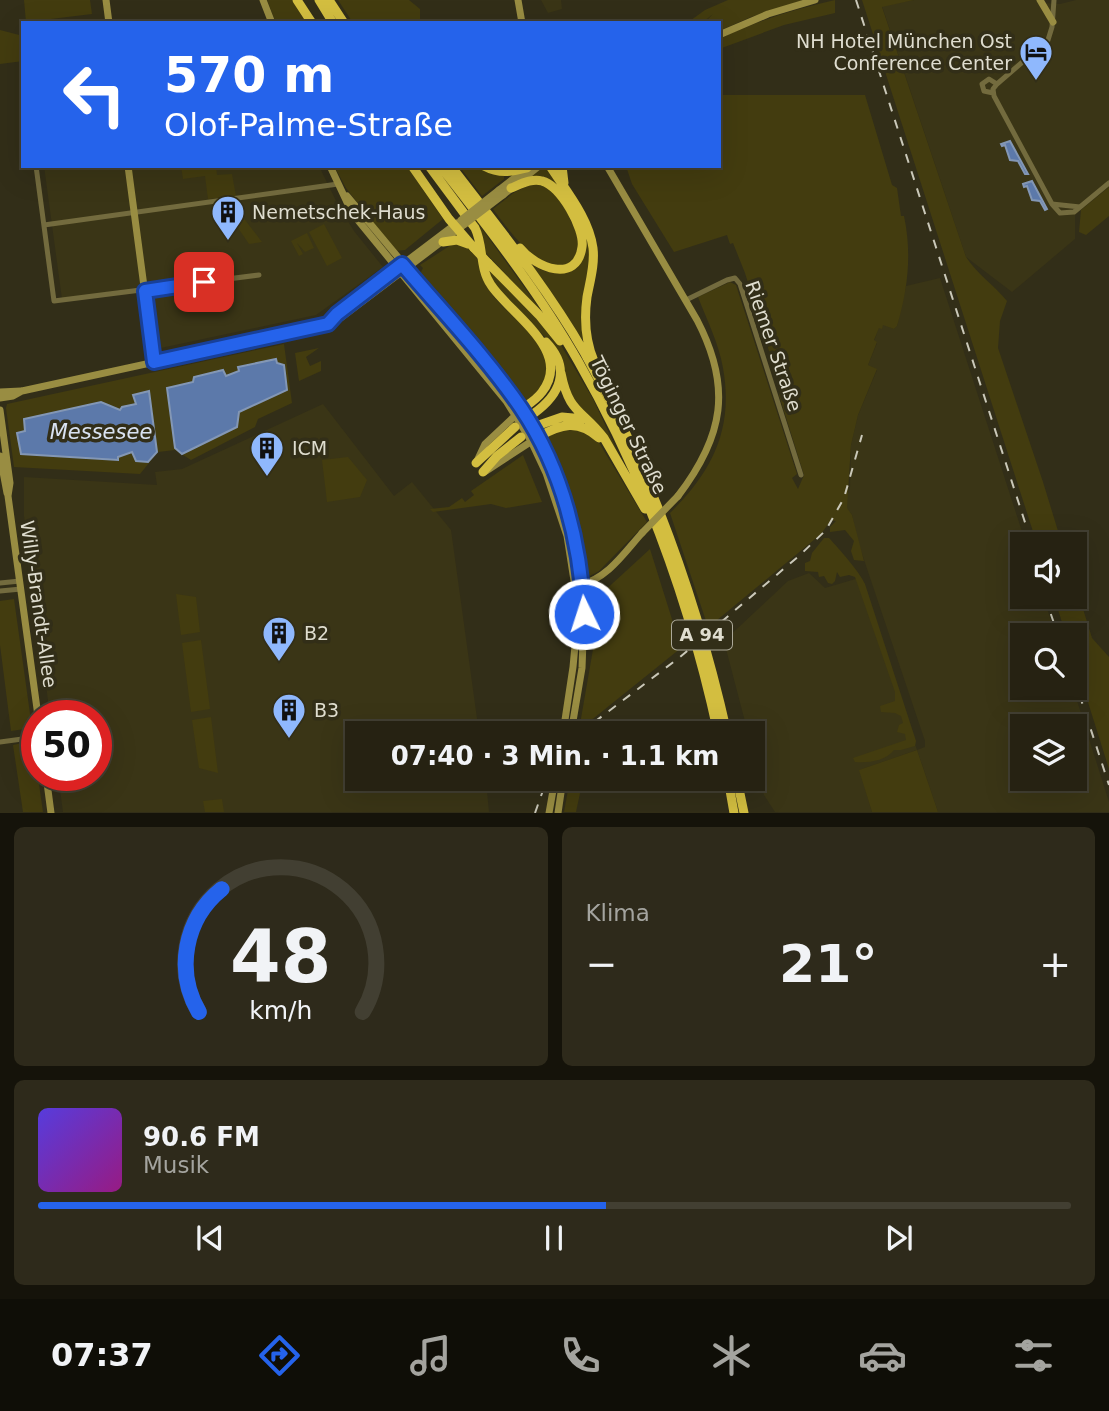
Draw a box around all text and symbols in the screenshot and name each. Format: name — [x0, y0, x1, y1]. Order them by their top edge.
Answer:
place label: NH Hotel München Ost Conference Center — [796, 30, 1012, 74]
hotel icon: NH Hotel München Ost Conference Center — [1017, 33, 1055, 82]
text: 570 m — [164, 47, 334, 104]
icon: left — [49, 49, 140, 140]
text: Olof-Palme-Straße — [164, 106, 453, 144]
building icon: Nemetschek-Haus — [209, 193, 247, 242]
place label: Nemetschek-Haus — [252, 201, 425, 223]
pin — [174, 252, 234, 312]
icon: arrive — [185, 263, 223, 301]
street label: Riemer Straße — [741, 278, 807, 414]
street label: Töginger Straße — [586, 352, 672, 497]
water label: Messesee — [50, 420, 152, 444]
building icon: ICM — [248, 429, 286, 478]
place label: ICM — [292, 437, 327, 459]
street label: Willy-Brandt-Allee — [16, 519, 62, 689]
map controls — [1010, 532, 1087, 791]
button: sound — [1010, 532, 1087, 609]
position arrow — [547, 577, 621, 651]
building icon: B2 — [260, 614, 298, 663]
road number: A 94 — [672, 620, 732, 650]
place label: B2 — [304, 622, 329, 644]
button: search — [1010, 623, 1087, 700]
building icon: B3 — [270, 691, 308, 740]
place label: B3 — [314, 699, 339, 721]
speed limit sign: 50 — [21, 700, 112, 791]
button: layers — [1010, 714, 1087, 791]
text: 07:40 · 3 Min. · 1.1 km — [391, 741, 719, 771]
text: Klima — [586, 900, 650, 926]
text: 48 — [230, 915, 331, 1000]
text: 21° — [779, 934, 877, 994]
text: − — [586, 942, 617, 986]
text: + — [1039, 942, 1071, 986]
text: km/h — [249, 996, 312, 1025]
text: 90.6 FM — [143, 1122, 260, 1152]
text: Musik — [143, 1152, 209, 1178]
icon: previous — [191, 1219, 229, 1257]
icon: pause — [535, 1219, 573, 1257]
icon: next — [880, 1219, 918, 1257]
icon: directions — [255, 1331, 304, 1380]
icon: music — [406, 1331, 455, 1380]
icon: phone — [556, 1331, 605, 1380]
icon: climate — [707, 1331, 756, 1380]
icon: car — [858, 1331, 907, 1380]
icon: filters — [1009, 1331, 1058, 1380]
text: 07:37 — [51, 1336, 153, 1374]

